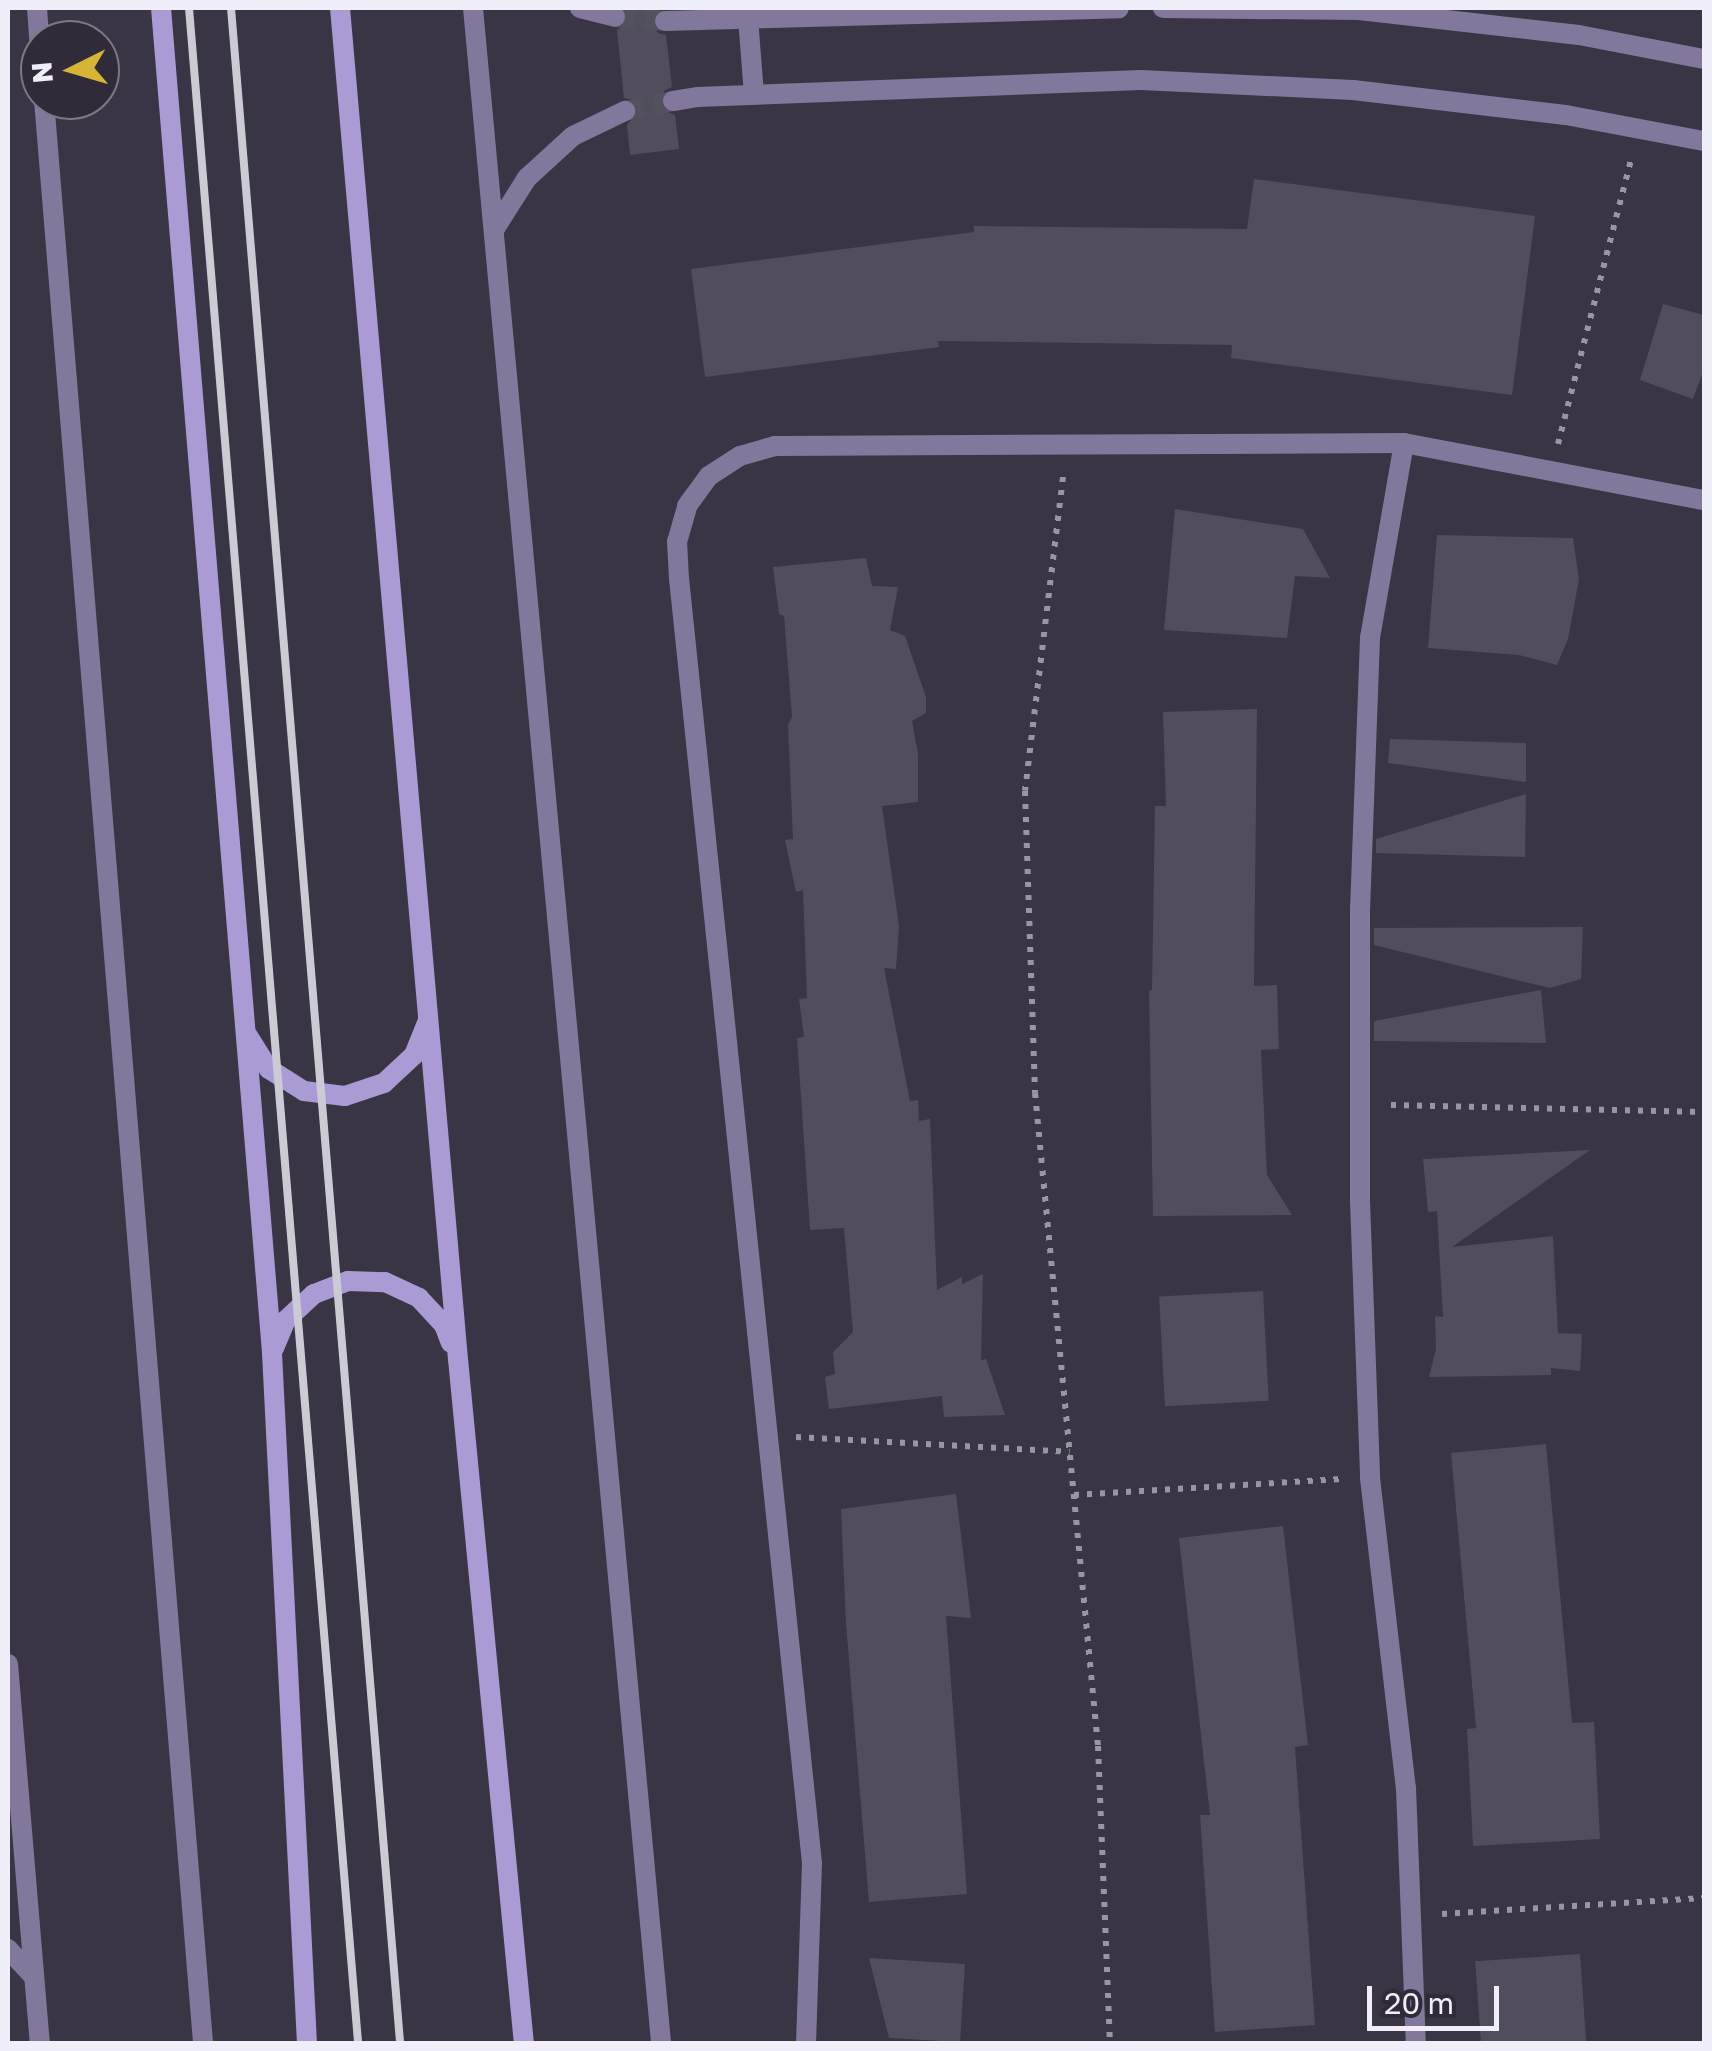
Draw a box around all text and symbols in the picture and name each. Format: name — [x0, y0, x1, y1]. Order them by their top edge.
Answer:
north arrow — [20, 20, 120, 120]
text: N — [24, 60, 59, 85]
scale bar — [1372, 1966, 1504, 2028]
text: 20 m — [1384, 1985, 1454, 2021]

